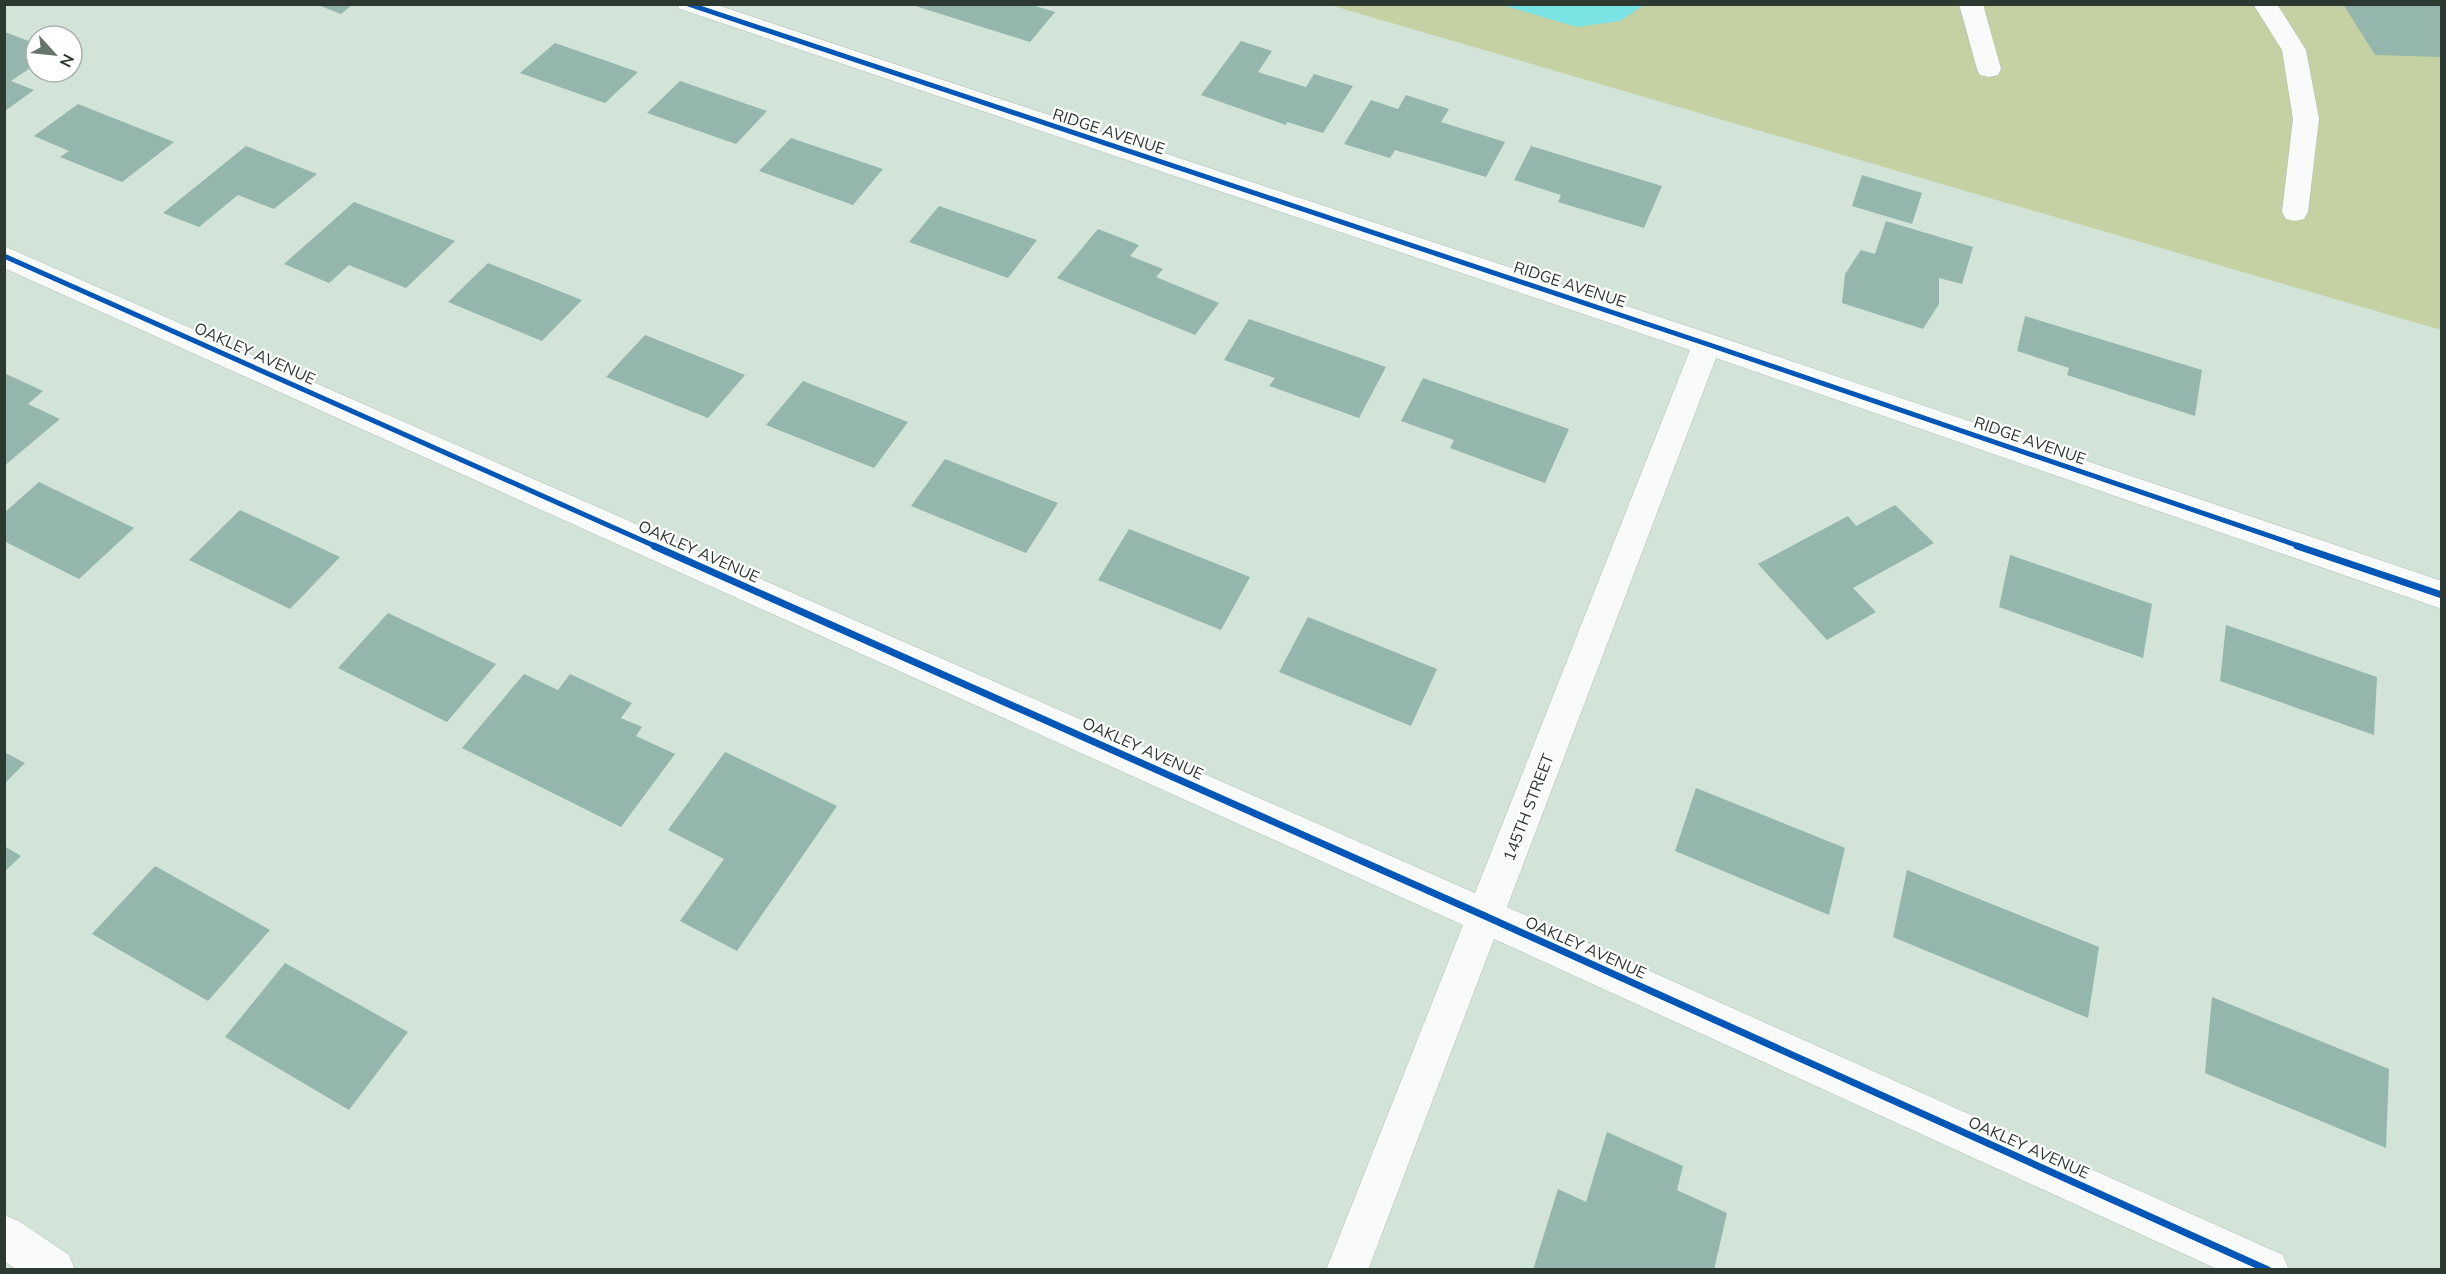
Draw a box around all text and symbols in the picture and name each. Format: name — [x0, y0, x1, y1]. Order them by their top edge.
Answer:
north arrow — [24, 24, 84, 84]
text: N — [56, 51, 79, 71]
street label: RIDGE AVENUE — [1050, 103, 1168, 159]
street label: RIDGE AVENUE — [1511, 256, 1629, 312]
street label: OAKLEY AVENUE — [191, 317, 319, 389]
street label: RIDGE AVENUE — [1971, 412, 2089, 468]
street label: OAKLEY AVENUE — [635, 515, 763, 587]
street label: OAKLEY AVENUE — [1079, 712, 1207, 784]
street label: 145TH STREET — [1498, 750, 1558, 864]
street label: OAKLEY AVENUE — [1522, 911, 1650, 983]
street label: OAKLEY AVENUE — [1965, 1111, 2093, 1183]

